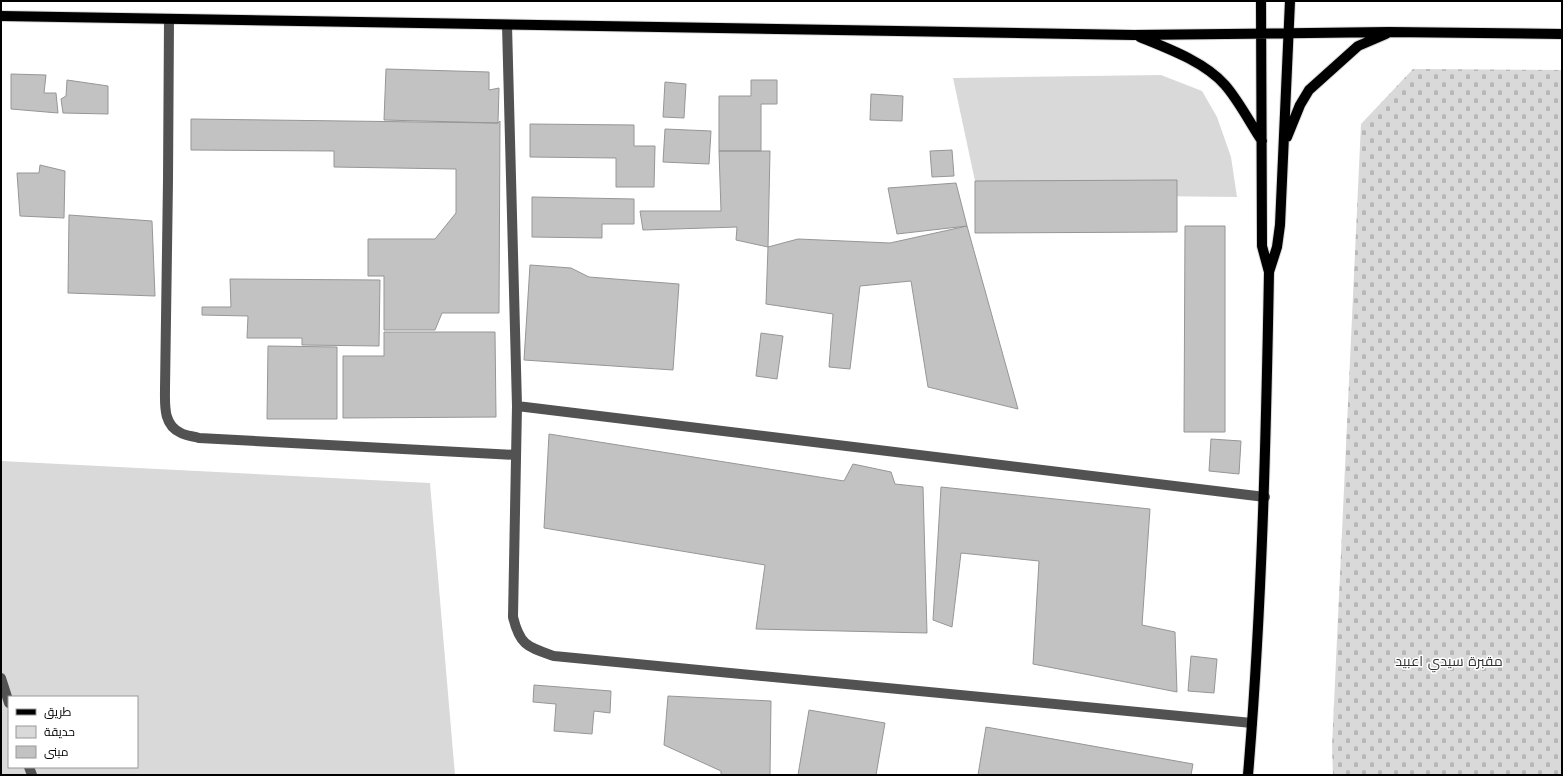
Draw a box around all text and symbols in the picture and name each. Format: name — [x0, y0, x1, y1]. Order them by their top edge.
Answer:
park label: مقبرة سيدي اعبيد — [1395, 653, 1503, 673]
legend — [8, 696, 138, 768]
text: طريق — [44, 705, 72, 719]
text: حديقة — [44, 725, 75, 739]
text: مبنى — [44, 745, 69, 759]

